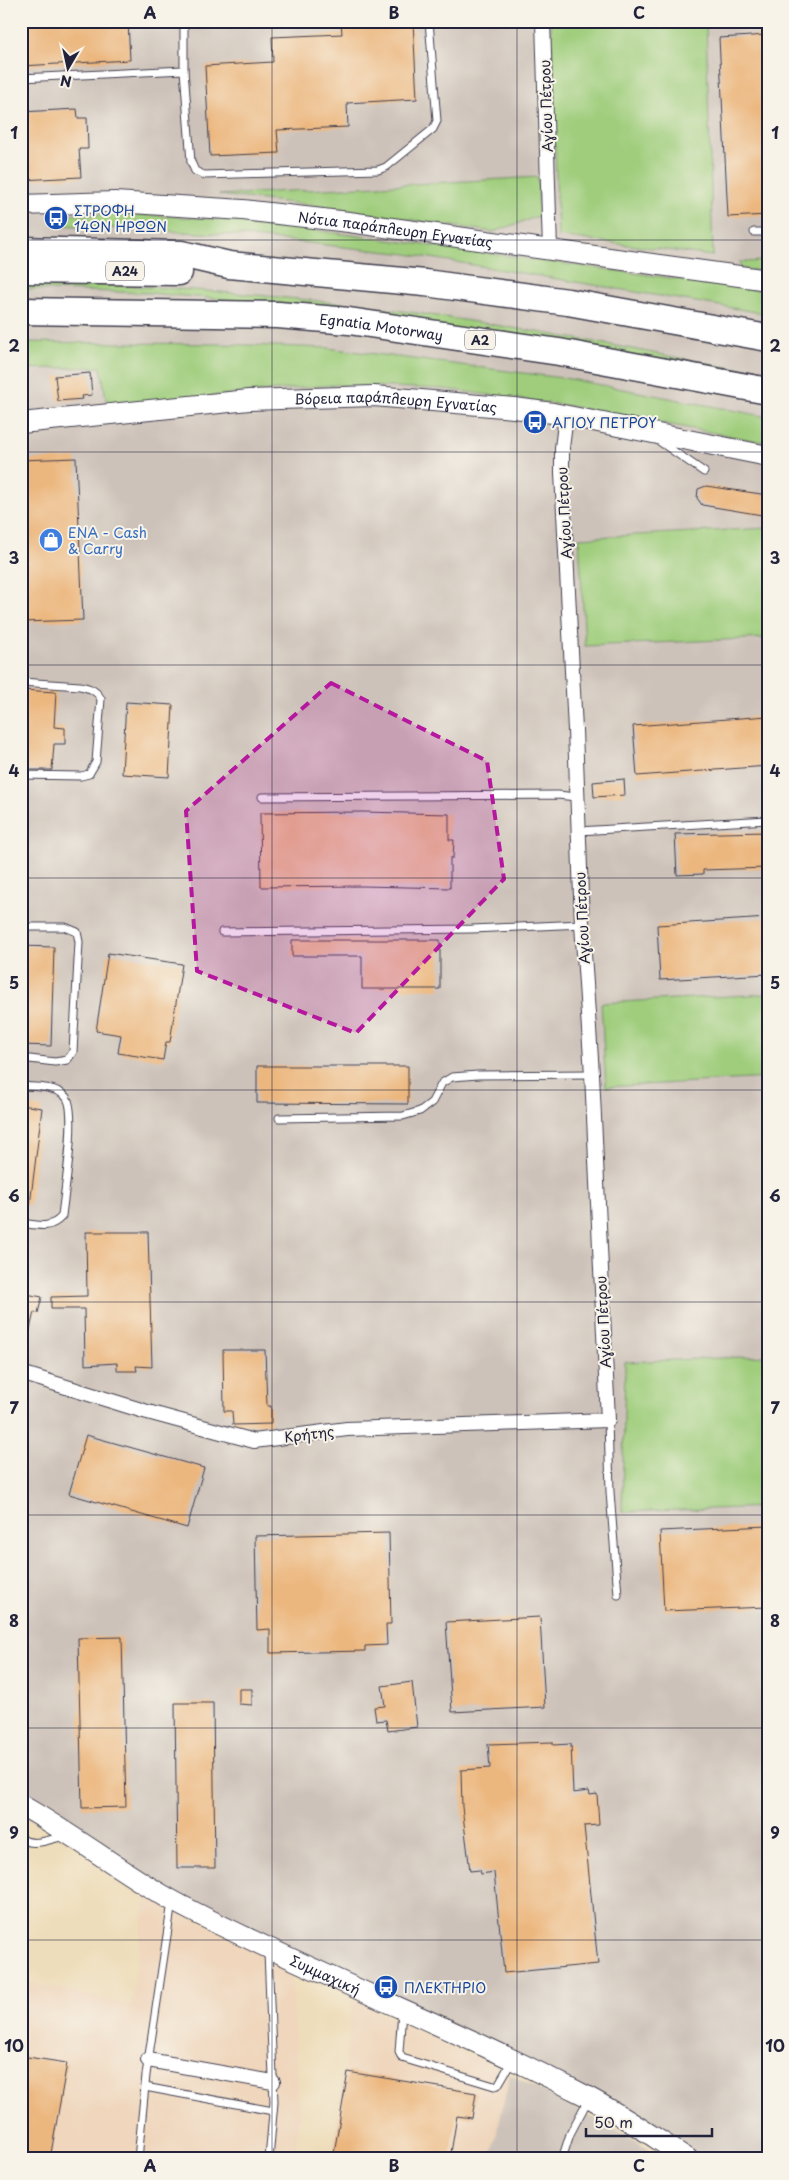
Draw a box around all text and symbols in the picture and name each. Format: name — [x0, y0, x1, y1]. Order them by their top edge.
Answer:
text: A — [144, 0, 157, 24]
text: B — [389, 0, 400, 24]
text: C — [633, 0, 645, 24]
north arrow — [42, 42, 92, 92]
street label: Αγίου Πέτρου — [534, 59, 558, 153]
text: N — [59, 70, 73, 93]
text: 1 — [10, 120, 18, 144]
text: 1 — [771, 120, 779, 144]
place label: ΣΤΡΟΦΗ 14ΩΝ ΗΡΩΩΝ — [74, 200, 167, 237]
bus stop icon: ΣΤΡΟΦΗ 14ΩΝ ΗΡΩΩΝ — [43, 205, 69, 231]
street label: Νότια παράπλευρη Εγνατίας — [297, 206, 494, 252]
road number: Α24 — [106, 262, 144, 280]
street label: Egnatia Motorway — [319, 308, 445, 345]
road number: Α2 — [465, 330, 495, 350]
text: 2 — [8, 333, 20, 357]
text: 2 — [769, 333, 781, 357]
street label: Βόρεια παράπλευρη Εγνατίας — [294, 385, 498, 417]
bus stop icon: ΑΓΙΟΥ ΠΕΤΡΟΥ — [522, 409, 548, 435]
place label: ΑΓΙΟΥ ΠΕΤΡΟΥ — [552, 412, 657, 433]
street label: Αγίου Πέτρου — [551, 466, 577, 560]
place label: ENA - Cash & Carry — [68, 522, 147, 559]
shop icon: ENA - Cash & Carry — [38, 527, 64, 553]
text: 3 — [9, 545, 19, 569]
text: 3 — [770, 545, 780, 569]
text: 4 — [9, 758, 20, 782]
text: 4 — [770, 758, 781, 782]
street label: Αγίου Πέτρου — [569, 871, 595, 965]
text: 5 — [9, 970, 19, 994]
text: 5 — [770, 970, 780, 994]
text: 6 — [8, 1183, 20, 1207]
text: 6 — [769, 1183, 781, 1207]
street label: Αγίου Πέτρου — [590, 1275, 616, 1369]
text: 7 — [9, 1395, 19, 1419]
text: 7 — [770, 1395, 780, 1419]
street label: Κρήτης — [283, 1421, 335, 1447]
text: 8 — [9, 1608, 19, 1632]
text: 8 — [770, 1608, 780, 1632]
text: 9 — [9, 1820, 19, 1844]
text: 9 — [770, 1820, 780, 1844]
street label: Συμμαχική — [287, 1949, 364, 1999]
bus stop icon: ΠΛΕΚΤΗΡΙΟ — [373, 1974, 399, 2000]
place label: ΠΛΕΚΤΗΡΙΟ — [404, 1977, 486, 1998]
text: 10 — [4, 2033, 24, 2057]
text: 10 — [765, 2033, 785, 2057]
scale bar — [586, 2105, 713, 2137]
text: 50 m — [594, 2110, 633, 2133]
text: A — [144, 2153, 157, 2177]
text: B — [389, 2153, 400, 2177]
text: C — [633, 2153, 645, 2177]

